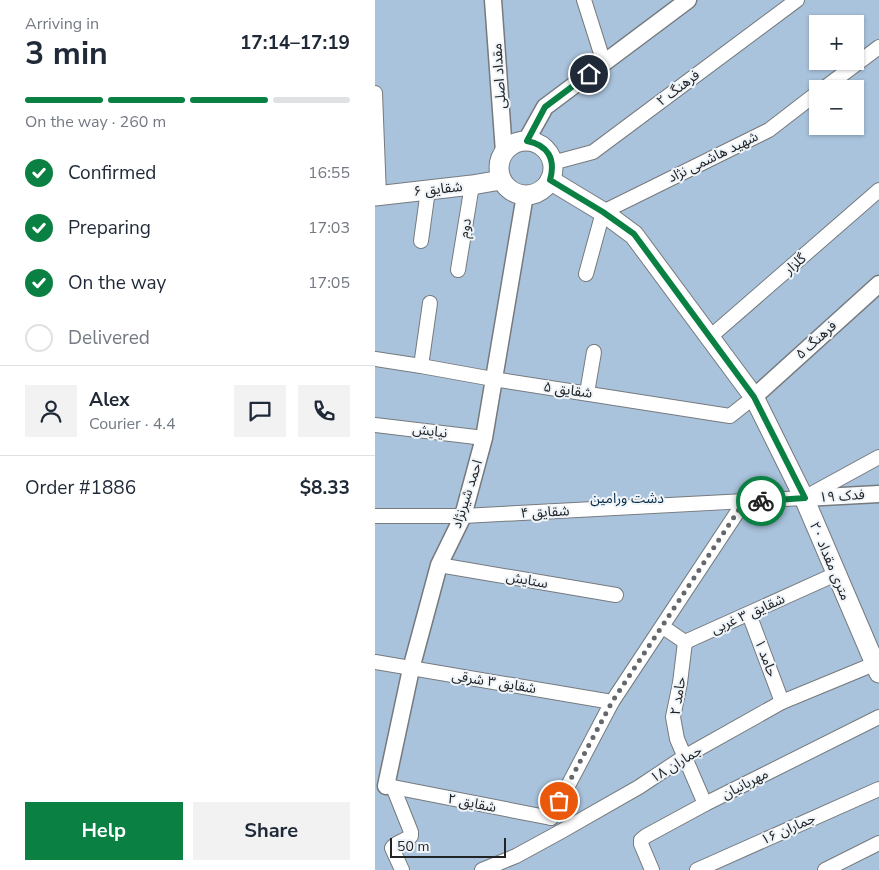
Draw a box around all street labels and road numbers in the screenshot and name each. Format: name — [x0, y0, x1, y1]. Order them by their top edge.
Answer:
street label: مقداد اصلی — [487, 43, 511, 109]
street label: فرهنگ ۲ — [653, 66, 703, 110]
street label: شهید هاشمی نژاد — [665, 127, 761, 187]
street label: شقایق ۶ — [413, 177, 463, 201]
street label: دوم — [454, 216, 477, 240]
street label: گلزار — [779, 249, 810, 280]
street label: فرهنگ ۵ — [791, 316, 841, 364]
street label: شقایق ۵ — [542, 377, 594, 403]
street label: نیایش — [411, 419, 449, 443]
street label: احمد شیرنژاد — [447, 457, 487, 531]
street label: فدک ۱۹ — [819, 485, 865, 507]
street label: شقایق ۴ — [520, 501, 570, 523]
street label: ۲۰ متری مقداد — [805, 519, 855, 603]
street label: ستایش — [505, 567, 549, 593]
street label: شقایق ۳ غربی — [708, 589, 788, 639]
street label: حامد ۱ — [750, 637, 782, 679]
street label: شقایق ۳ شرقی — [450, 666, 538, 698]
street label: حامد ۲ — [666, 675, 690, 717]
street label: جماران ۱۸ — [646, 741, 706, 787]
street label: مهربانیان — [718, 764, 772, 804]
street label: شقایق ۲ — [446, 789, 498, 817]
street label: جماران ۱۶ — [758, 809, 818, 849]

